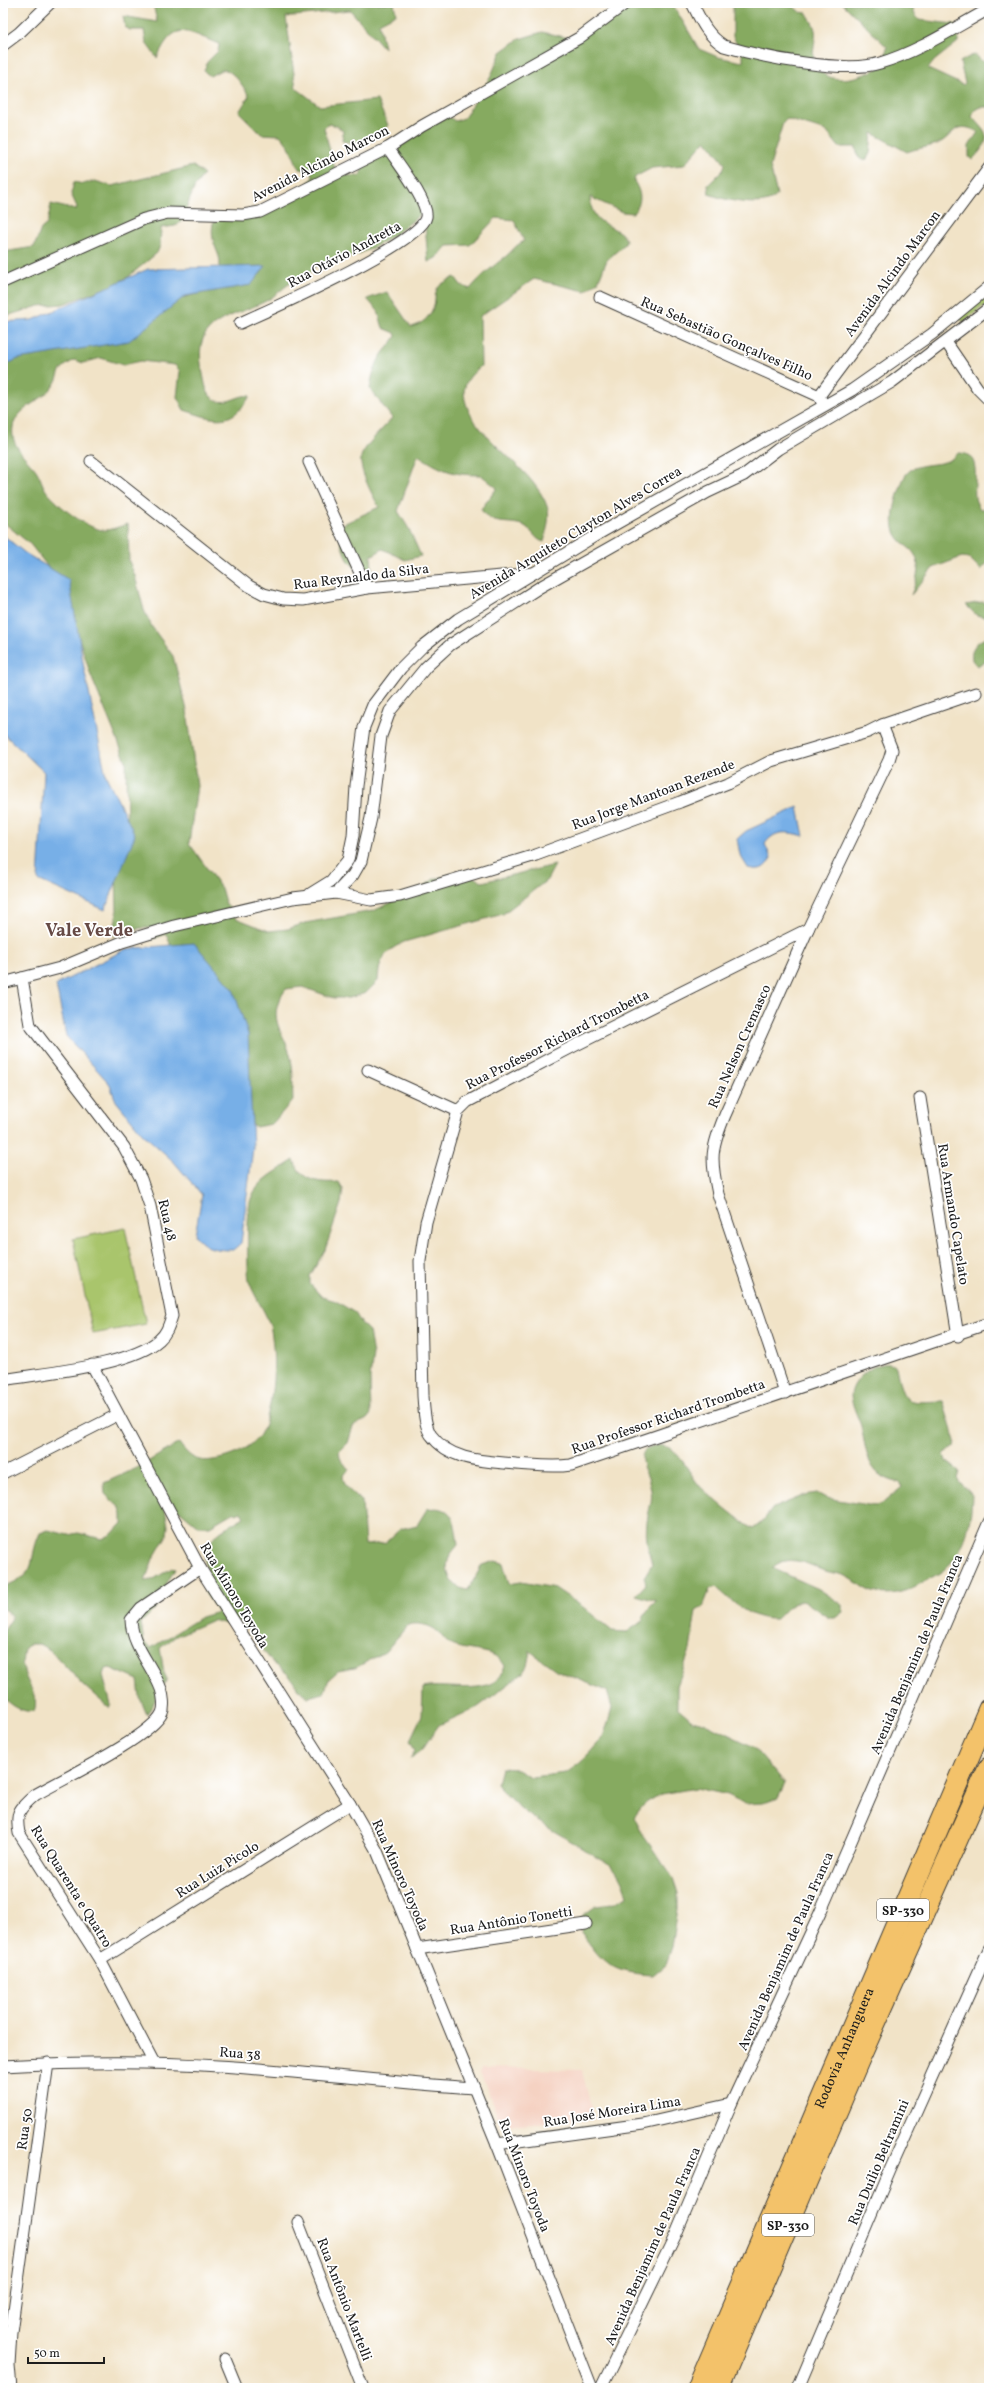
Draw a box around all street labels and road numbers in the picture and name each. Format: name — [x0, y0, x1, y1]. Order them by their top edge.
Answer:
street label: Avenida Alcindo Marcon — [249, 121, 393, 207]
street label: Avenida Alcindo Marcon — [841, 207, 946, 341]
street label: Rua Otávio Andretta — [285, 217, 405, 293]
street label: Rua Sebastião Gonçalves Filho — [637, 293, 815, 386]
street label: Avenida Arquiteto Clayton Alves Correa — [466, 462, 685, 604]
street label: Rua Reynaldo da Silva — [292, 560, 430, 595]
street label: Rua Jorge Mantoan Rezende — [569, 755, 738, 835]
street label: Rua Nelson Cremasco — [704, 982, 776, 1112]
street label: Rua Professor Richard Trombetta — [463, 986, 653, 1095]
street label: Rua Armando Capelato — [932, 1142, 973, 1286]
street label: Rua 48 — [153, 1198, 181, 1243]
street label: Rua Professor Richard Trombetta — [569, 1375, 768, 1460]
street label: Rua Minoro Toyoda — [195, 1539, 273, 1652]
street label: Avenida Benjamim de Paula Franca — [866, 1552, 968, 1758]
street label: Rua Minoro Toyoda — [366, 1817, 433, 1934]
street label: Rua Quarenta e Quatro — [25, 1822, 116, 1951]
street label: Rua Luiz Picolo — [173, 1837, 263, 1903]
street label: Avenida Benjamim de Paula Franca — [734, 1849, 839, 2054]
road number: SP-330 — [877, 1899, 929, 1921]
street label: Rua Antônio Tonetti — [449, 1902, 574, 1941]
street label: Rodovia Anhanguera — [811, 1985, 879, 2112]
street label: Rua 38 — [218, 2043, 261, 2066]
street label: Rua José Moreira Lima — [542, 2092, 682, 2133]
street label: Rua Duílio Beltramini — [844, 2097, 914, 2228]
street label: Rua 50 — [13, 2107, 38, 2151]
street label: Rua Minoro Toyoda — [493, 2116, 554, 2235]
street label: Avenida Benjamim de Paula Franca — [601, 2144, 706, 2349]
road number: SP-330 — [762, 2214, 814, 2236]
street label: Rua Antônio Martelli — [311, 2235, 376, 2364]

